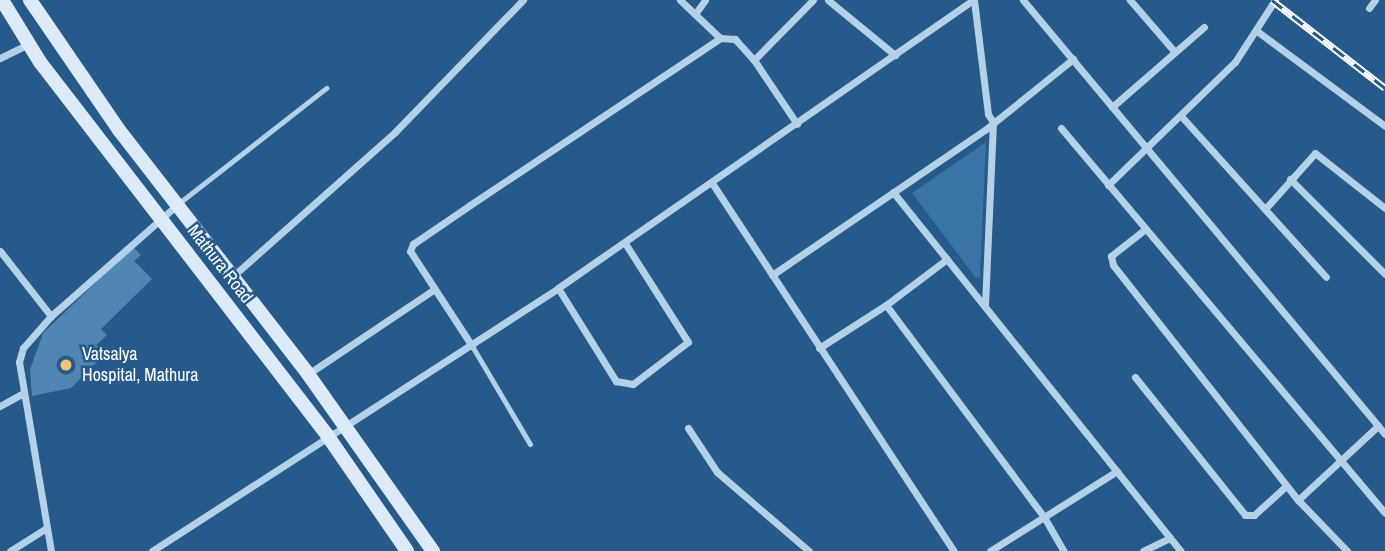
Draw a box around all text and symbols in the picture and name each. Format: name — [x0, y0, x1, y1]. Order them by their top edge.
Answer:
street label: Mathura Road — [183, 221, 257, 307]
place label: Vatsalya Hospital, Mathura — [82, 344, 198, 386]
marker: Vatsalya Hospital, Mathura — [56, 355, 76, 375]

